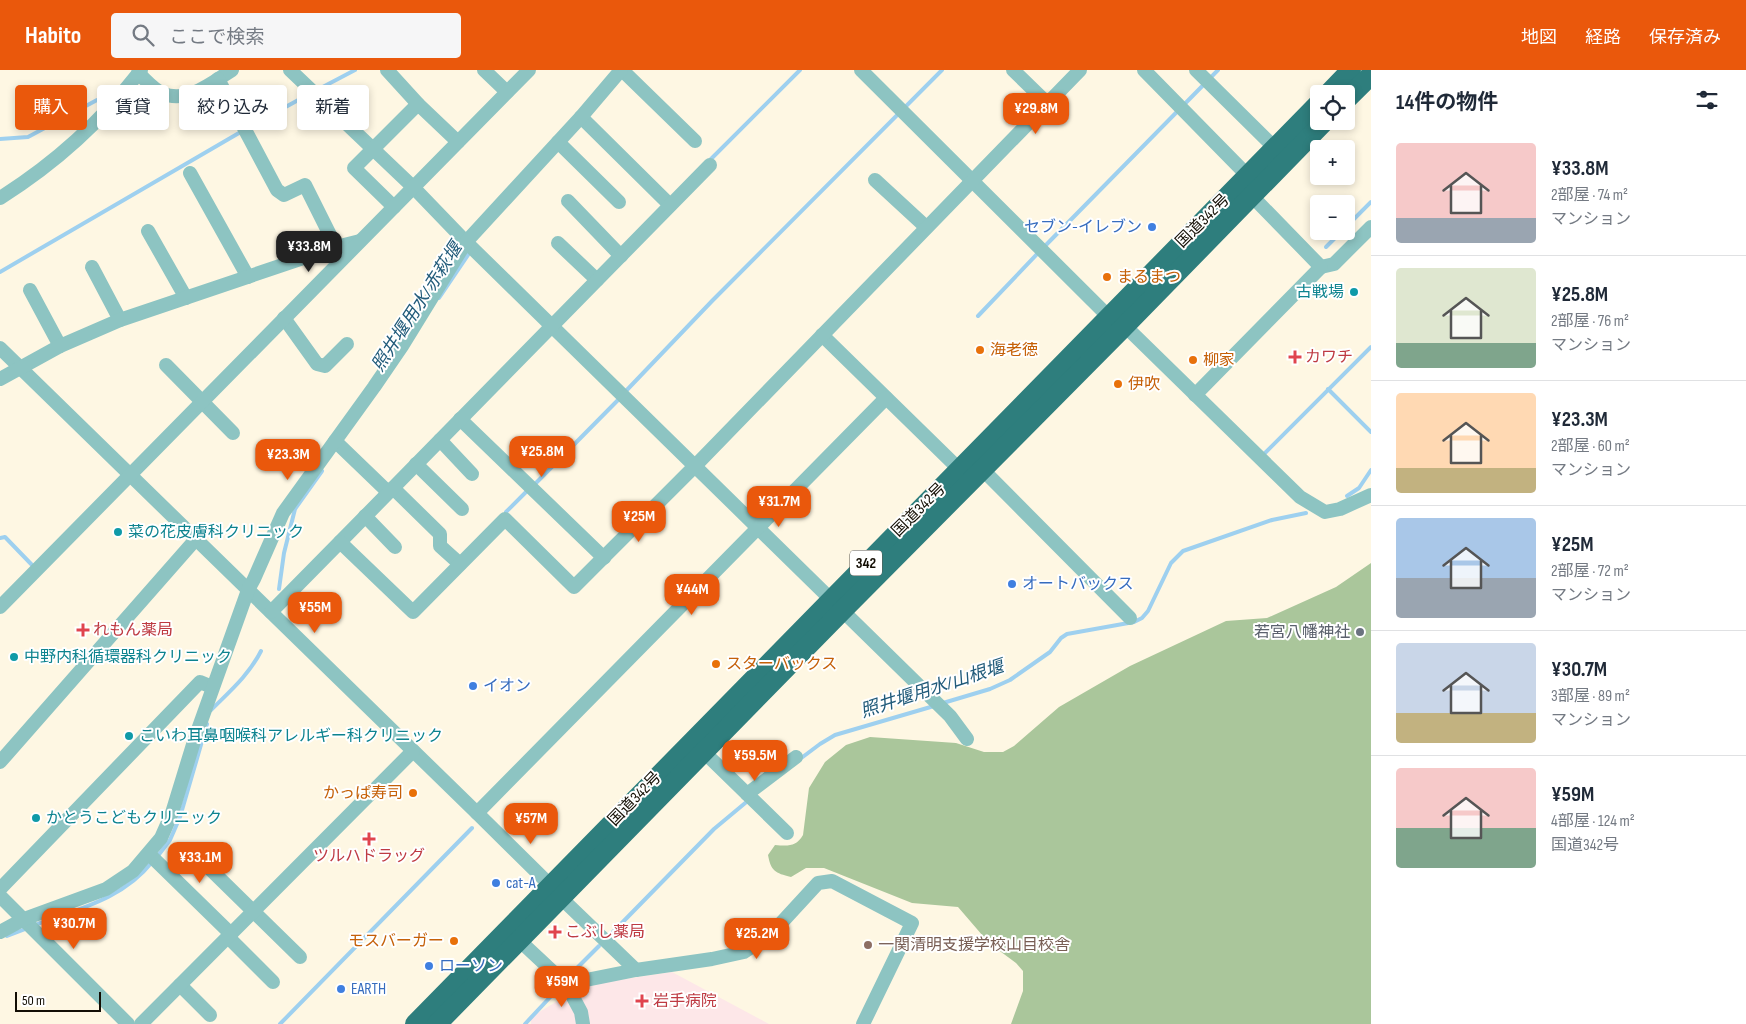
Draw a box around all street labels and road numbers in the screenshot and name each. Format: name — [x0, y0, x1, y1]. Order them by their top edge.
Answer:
street label: 国道342号 — [1172, 190, 1234, 252]
street label: 国道342号 — [888, 479, 950, 541]
road number: 342 — [850, 550, 882, 576]
street label: 国道342号 — [605, 768, 665, 830]

